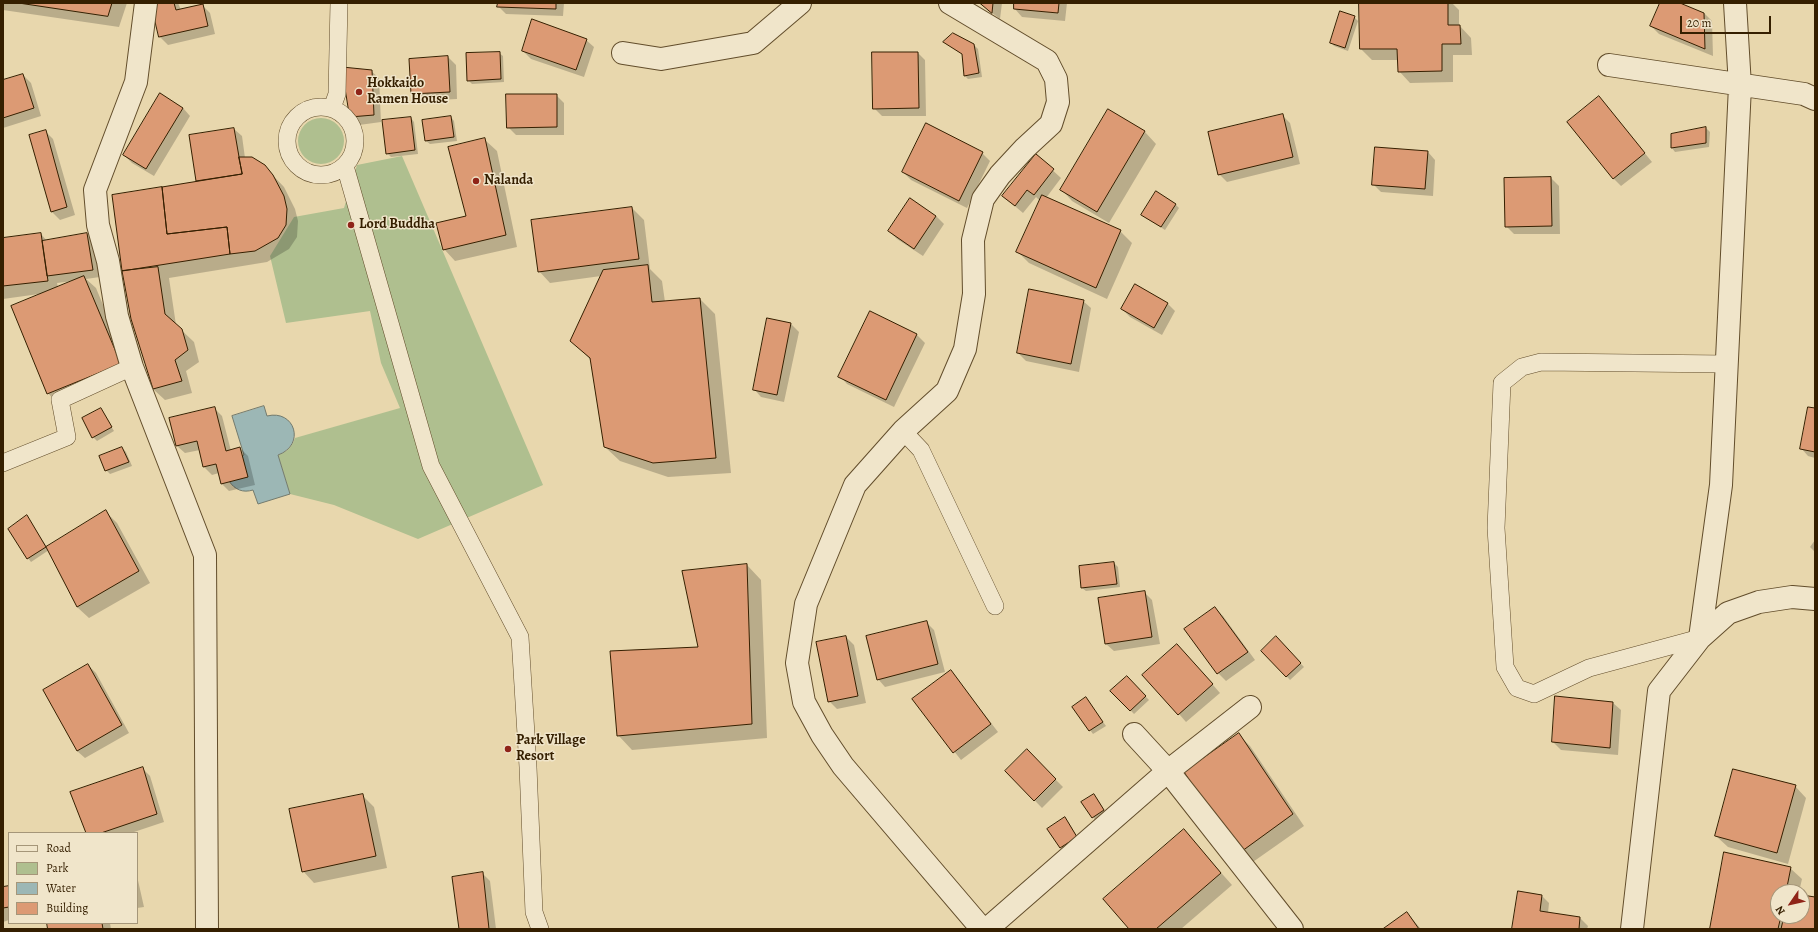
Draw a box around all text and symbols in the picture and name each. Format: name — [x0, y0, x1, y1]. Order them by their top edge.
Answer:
scale bar — [1682, 8, 1773, 34]
text: 20 m — [1687, 15, 1711, 31]
place label: Hokkaido Ramen House — [367, 76, 448, 108]
marker: Hokkaido Ramen House — [354, 87, 364, 97]
place label: Nalanda — [484, 173, 533, 189]
marker: Nalanda — [471, 176, 481, 186]
place label: Lord Buddha — [359, 217, 435, 233]
marker: Lord Buddha — [346, 220, 356, 230]
place label: Park Village Resort — [516, 733, 586, 766]
marker: Park Village Resort — [503, 744, 513, 754]
legend — [8, 832, 138, 924]
text: Road — [46, 840, 71, 856]
text: Park — [46, 860, 69, 876]
text: Water — [46, 880, 76, 896]
north arrow — [1770, 884, 1810, 924]
text: Building — [46, 900, 88, 916]
text: N — [1772, 903, 1789, 918]

